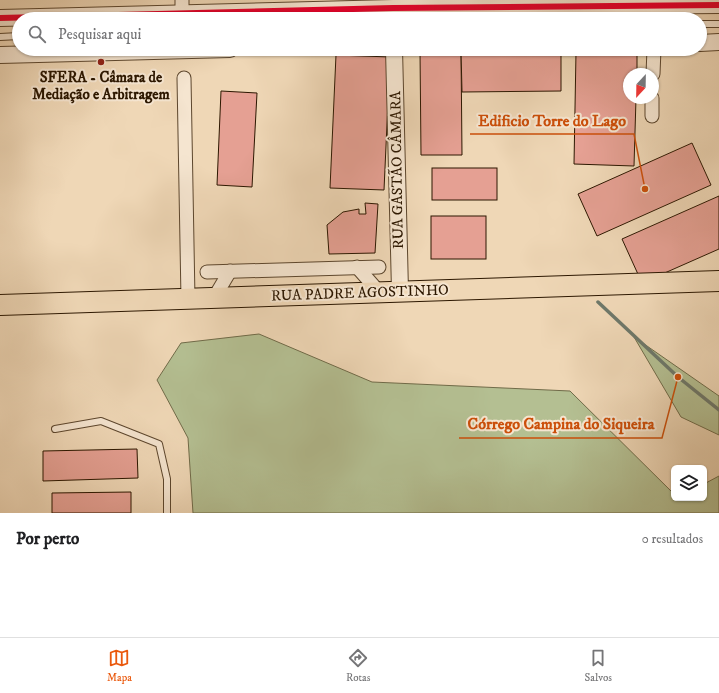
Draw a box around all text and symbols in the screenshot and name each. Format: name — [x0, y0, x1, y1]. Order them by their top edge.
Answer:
search box — [12, 12, 707, 56]
icon: search — [26, 23, 48, 45]
text: Pesquisar aqui — [58, 25, 141, 44]
marker: SFERA - Câmara de Mediação e Arbitragem — [96, 57, 106, 67]
place label: SFERA - Câmara de Mediação e Arbitragem — [32, 68, 171, 104]
north arrow — [623, 68, 659, 104]
street label: RUA GASTÃO CÂMARA — [385, 90, 408, 249]
callout: Edificio Torre do Lago — [470, 106, 634, 134]
text: Edificio Torre do Lago — [478, 111, 626, 131]
street label: RUA PADRE AGOSTINHO — [271, 280, 449, 306]
callout: Córrego Campina do Siqueira — [459, 410, 662, 438]
text: Córrego Campina do Siqueira — [468, 414, 656, 435]
map controls — [671, 465, 707, 501]
button: layers — [671, 465, 707, 501]
text: Por perto — [16, 528, 79, 550]
text: 0 resultados — [642, 531, 703, 547]
tab: Mapa — [107, 647, 132, 685]
tab: Rotas — [346, 647, 370, 685]
tab: Salvos — [585, 647, 612, 685]

